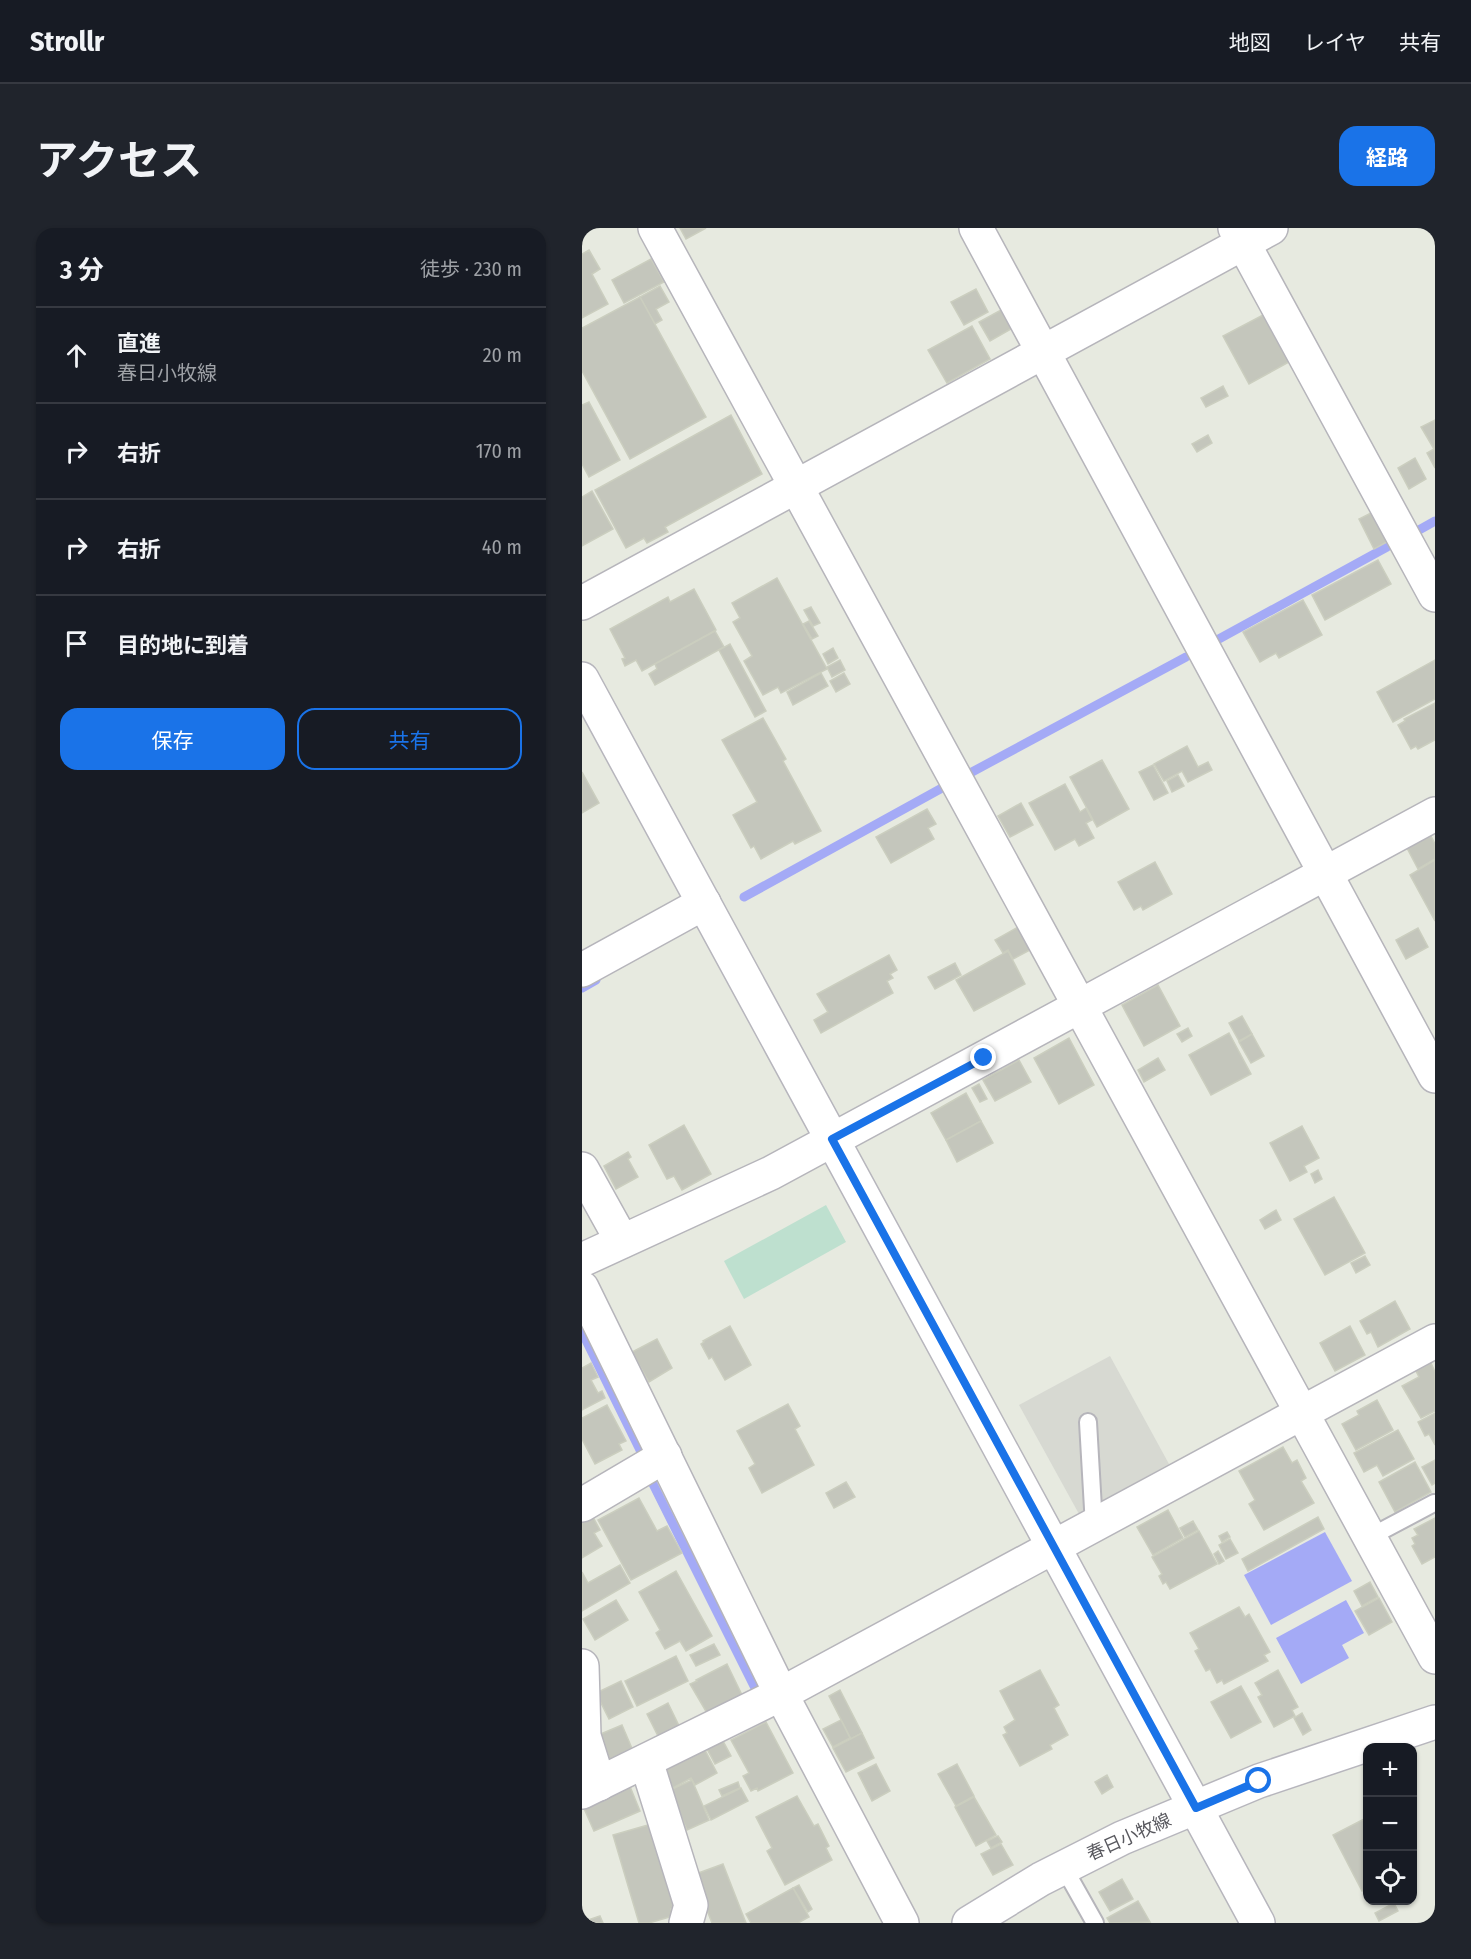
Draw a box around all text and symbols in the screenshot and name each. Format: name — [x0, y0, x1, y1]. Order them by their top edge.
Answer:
text: Strollr — [30, 25, 104, 58]
text: 地図 — [1229, 30, 1271, 56]
text: レイヤ — [1304, 30, 1366, 56]
text: 共有 — [1399, 30, 1441, 56]
button: 経路 — [1339, 126, 1435, 186]
text: アクセス — [36, 136, 202, 186]
text: 3 分 — [60, 255, 104, 286]
text: 徒歩 · 230 m — [420, 257, 522, 281]
text: 直進 — [117, 330, 161, 357]
icon: ahead — [60, 339, 93, 372]
text: 20 m — [483, 343, 522, 367]
text: 春日小牧線 — [117, 361, 217, 385]
icon: right — [60, 435, 93, 468]
text: 170 m — [476, 439, 522, 463]
text: 右折 — [117, 440, 161, 467]
icon: right — [60, 531, 93, 564]
text: 40 m — [482, 535, 522, 559]
text: 右折 — [117, 536, 161, 563]
icon: arrive — [60, 627, 93, 660]
text: 目的地に到着 — [117, 632, 249, 659]
button: 保存 — [60, 708, 285, 770]
button: 共有 — [297, 708, 522, 770]
route end — [970, 1044, 996, 1070]
map controls — [1363, 1743, 1417, 1905]
button: + — [1363, 1743, 1417, 1797]
route start — [1245, 1767, 1271, 1793]
button: − — [1363, 1797, 1417, 1851]
street label: 春日小牧線 — [1083, 1809, 1175, 1865]
button: locate — [1363, 1851, 1417, 1905]

